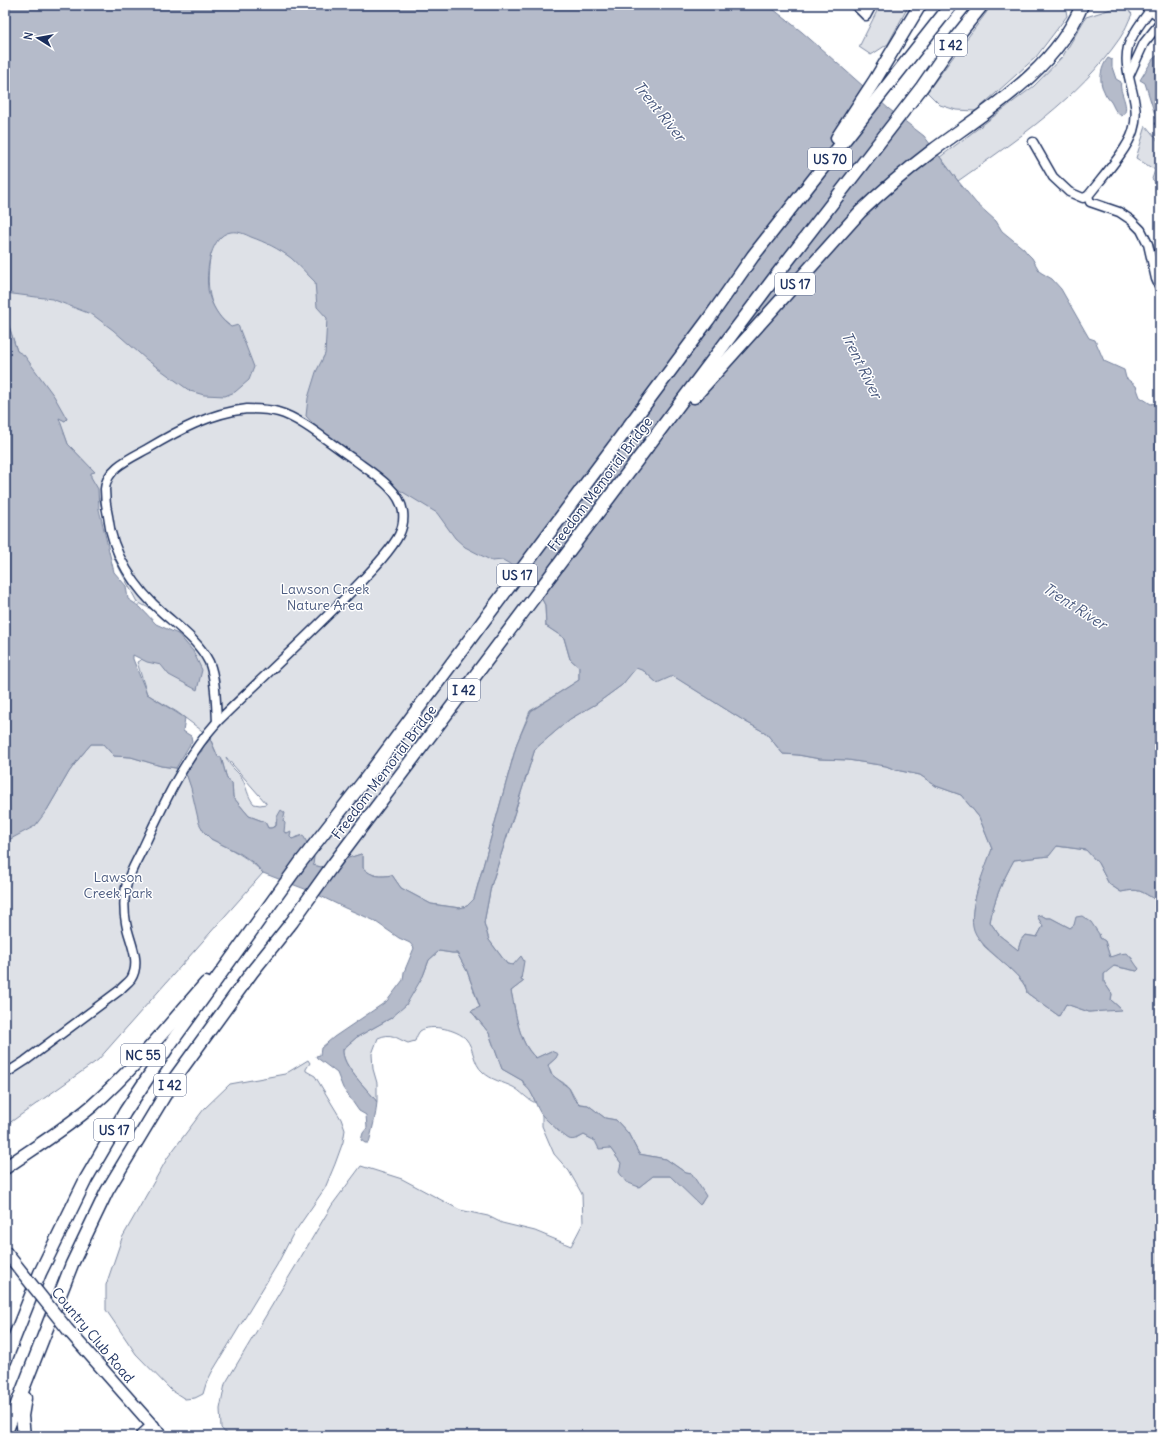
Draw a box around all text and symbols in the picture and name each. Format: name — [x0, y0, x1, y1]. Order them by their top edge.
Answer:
north arrow — [18, 18, 58, 58]
text: N — [21, 31, 36, 41]
road number: I 42 — [935, 34, 967, 56]
water label: Trent River — [630, 77, 691, 146]
road number: US 70 — [808, 148, 852, 170]
road number: US 17 — [775, 273, 815, 295]
water label: Trent River — [838, 328, 887, 403]
street label: Freedom Memorial Bridge — [544, 413, 656, 555]
road number: US 17 — [497, 564, 537, 586]
water label: Trent River — [1040, 578, 1112, 635]
park label: Lawson Creek Nature Area — [281, 580, 369, 614]
road number: I 42 — [448, 679, 480, 701]
street label: Freedom Memorial Bridge — [328, 701, 440, 843]
park label: Lawson Creek Park — [84, 868, 152, 902]
road number: NC 55 — [121, 1044, 165, 1066]
road number: I 42 — [154, 1074, 186, 1096]
road number: US 17 — [94, 1119, 134, 1141]
street label: Country Club Road — [48, 1284, 138, 1386]

